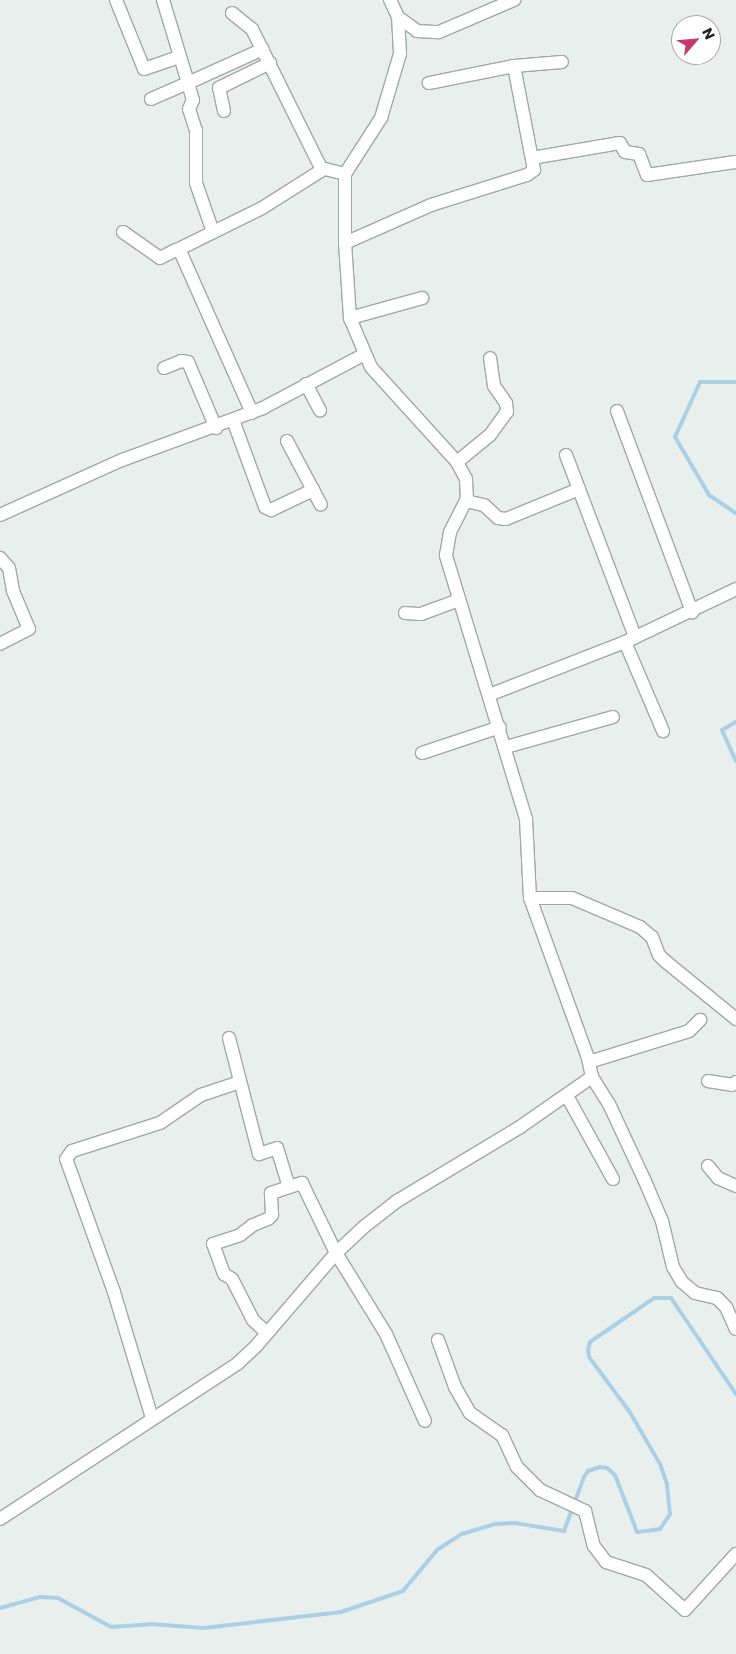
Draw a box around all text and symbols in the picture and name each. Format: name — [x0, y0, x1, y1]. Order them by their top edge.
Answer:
north arrow — [671, 15, 721, 65]
text: N — [697, 24, 720, 43]

